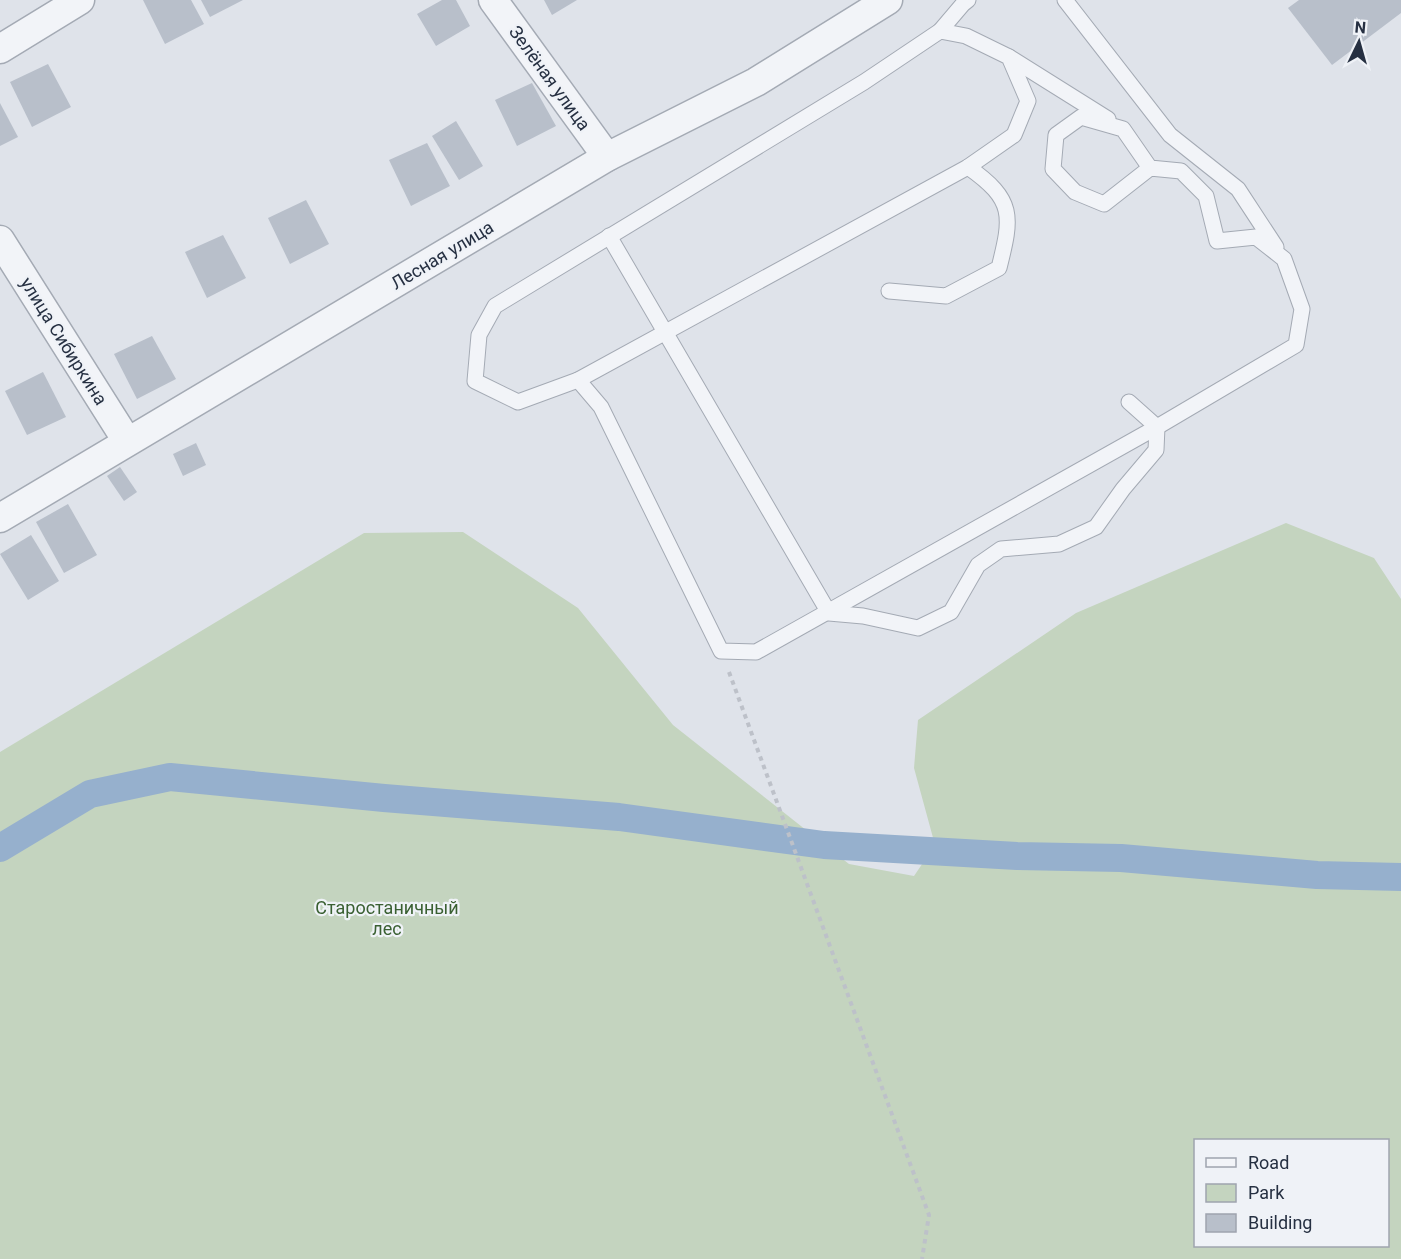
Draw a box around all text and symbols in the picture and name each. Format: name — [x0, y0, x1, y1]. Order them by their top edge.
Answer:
north arrow — [1329, 12, 1389, 72]
text: N — [1354, 18, 1367, 38]
street label: Зелёная улица — [505, 22, 595, 134]
street label: Лесная улица — [387, 216, 497, 294]
street label: улица Сибиркина — [16, 273, 112, 409]
park label: Старостаничный лес — [315, 897, 459, 939]
legend — [1194, 1139, 1389, 1247]
text: Road — [1248, 1152, 1289, 1173]
text: Park — [1248, 1182, 1285, 1203]
text: Building — [1248, 1212, 1312, 1233]

